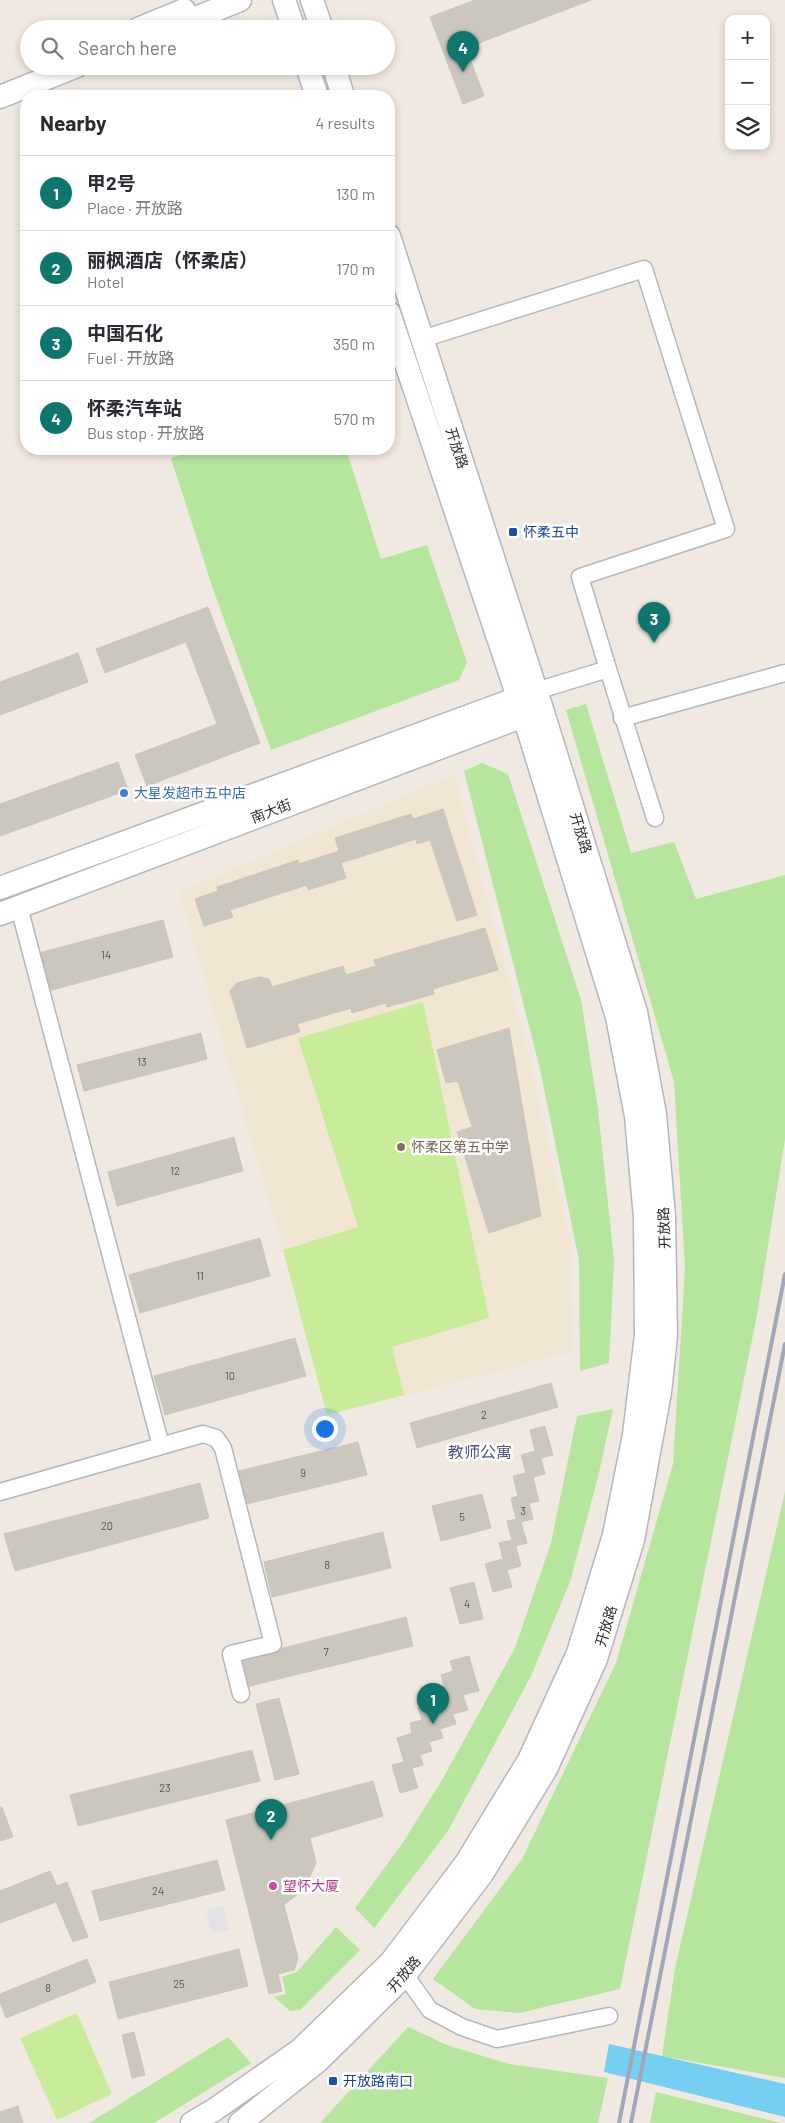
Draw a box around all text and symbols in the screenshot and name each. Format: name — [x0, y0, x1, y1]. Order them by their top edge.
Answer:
map controls — [725, 15, 770, 150]
button: + — [725, 15, 770, 60]
search box — [20, 20, 395, 75]
pin: 4 — [447, 31, 479, 72]
icon: search — [38, 34, 66, 62]
text: Search here — [78, 36, 177, 59]
button: − — [725, 60, 770, 105]
button: layers — [725, 105, 770, 150]
text: Nearby — [40, 110, 106, 135]
text: 4 results — [315, 113, 375, 132]
text: 甲2号 — [87, 171, 136, 194]
text: 1 — [53, 184, 59, 203]
text: 130 m — [336, 184, 375, 203]
text: Place · 开放路 — [87, 198, 183, 217]
text: 丽枫酒店（怀柔店） — [87, 248, 258, 271]
text: 2 — [52, 259, 60, 278]
text: 170 m — [336, 259, 375, 278]
text: Hotel — [87, 272, 124, 291]
text: 中国石化 — [87, 321, 163, 344]
text: 3 — [52, 334, 60, 353]
text: 350 m — [333, 334, 375, 353]
text: Fuel · 开放路 — [87, 348, 174, 367]
text: 怀柔汽车站 — [87, 396, 182, 419]
text: 4 — [51, 409, 61, 428]
text: 570 m — [334, 409, 375, 428]
text: Bus stop · 开放路 — [87, 423, 205, 442]
street label: 开放路 — [443, 425, 472, 470]
place label: 怀柔五中 — [523, 523, 579, 540]
marker: 怀柔五中 — [507, 526, 519, 538]
pin: 3 — [638, 602, 670, 643]
place label: 大星发超市五中店 — [134, 784, 246, 801]
marker: 大星发超市五中店 — [118, 787, 130, 799]
street label: 南大街 — [248, 795, 293, 826]
street label: 开放路 — [567, 810, 596, 855]
house number: 14 — [101, 948, 111, 961]
house number: 13 — [137, 1055, 147, 1068]
place label: 怀柔区第五中学 — [411, 1138, 509, 1155]
marker: 怀柔区第五中学 — [395, 1141, 407, 1153]
house number: 12 — [170, 1164, 180, 1177]
street label: 开放路 — [654, 1207, 673, 1249]
house number: 11 — [196, 1269, 204, 1282]
house number: 10 — [225, 1369, 235, 1382]
house number: 2 — [481, 1408, 487, 1421]
your location — [312, 1416, 338, 1442]
district label: 教师公寓 — [448, 1442, 512, 1461]
house number: 9 — [300, 1466, 306, 1479]
house number: 3 — [520, 1504, 526, 1517]
house number: 5 — [459, 1510, 465, 1523]
house number: 20 — [101, 1519, 113, 1532]
house number: 8 — [324, 1558, 330, 1571]
house number: 4 — [464, 1597, 470, 1610]
street label: 开放路 — [591, 1603, 620, 1648]
house number: 7 — [323, 1645, 329, 1658]
pin: 1 — [417, 1683, 449, 1724]
house number: 23 — [159, 1781, 171, 1794]
pin: 2 — [255, 1799, 287, 1840]
place label: 望怀大厦 — [283, 1877, 339, 1894]
marker: 望怀大厦 — [267, 1880, 279, 1892]
house number: 24 — [152, 1884, 164, 1897]
street label: 开放路 — [383, 1952, 424, 1995]
house number: 25 — [173, 1977, 185, 1990]
house number: 8 — [45, 1981, 51, 1994]
place label: 开放路南口 — [343, 2072, 413, 2089]
marker: 开放路南口 — [327, 2075, 339, 2087]

